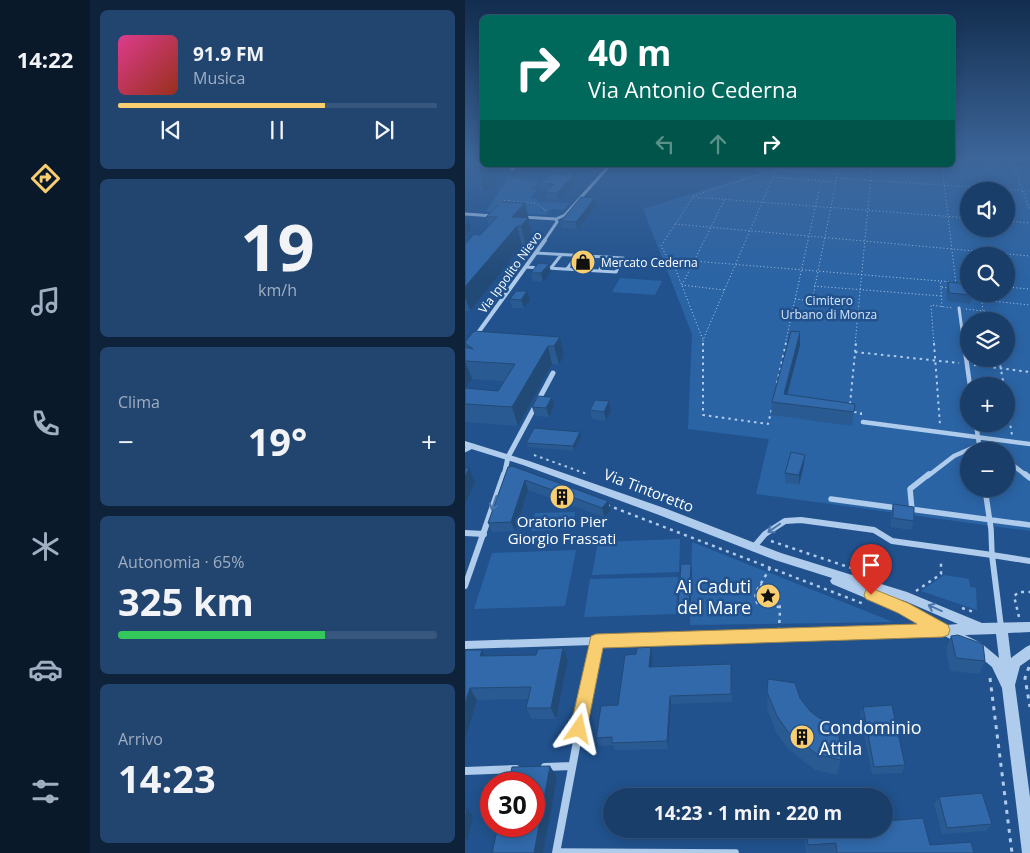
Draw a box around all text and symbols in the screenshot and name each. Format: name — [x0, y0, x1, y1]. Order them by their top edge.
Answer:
text: 40 m — [588, 29, 671, 76]
icon: right — [505, 35, 570, 100]
text: 91.9 FM — [193, 41, 264, 67]
text: 14:22 — [17, 44, 73, 74]
text: Musica — [193, 67, 245, 89]
text: Via Antonio Cederna — [588, 74, 798, 104]
icon: previous — [157, 116, 185, 144]
icon: pause — [263, 116, 291, 144]
icon: next — [370, 116, 398, 144]
icon: left — [651, 130, 679, 158]
icon: ahead — [704, 130, 732, 158]
icon: right — [757, 130, 785, 158]
icon: directions — [28, 161, 63, 196]
map controls — [960, 182, 1015, 497]
button: sound — [960, 182, 1015, 237]
text: 19 — [240, 202, 315, 290]
street label: Via Ippolito Nievo — [474, 227, 546, 317]
button: search — [960, 247, 1015, 302]
shop icon: Mercato Cederna — [570, 249, 596, 275]
place label: Mercato Cederna — [601, 254, 698, 271]
text: km/h — [258, 279, 297, 301]
icon: music — [28, 284, 63, 319]
park label: Cimitero Urbano di Monza — [781, 292, 877, 323]
button: layers — [960, 312, 1015, 367]
button: + — [960, 377, 1015, 432]
text: Clima — [118, 391, 160, 413]
icon: phone — [28, 406, 63, 441]
text: 19° — [248, 415, 307, 467]
text: − — [118, 422, 134, 460]
text: + — [421, 422, 437, 460]
button: − — [960, 442, 1015, 497]
street label: Via Tintoretto — [601, 464, 697, 516]
building icon: Oratorio Pier Giorgio Frassati — [549, 484, 575, 510]
one-way arrow — [489, 495, 498, 510]
place label: Oratorio Pier Giorgio Frassati — [508, 511, 616, 548]
one-way arrow — [767, 523, 781, 533]
icon: climate — [28, 529, 63, 564]
pin — [850, 544, 892, 595]
text: Autonomia · 65% — [118, 551, 244, 573]
icon: arrive — [857, 551, 885, 579]
place label: Ai Caduti del Mare — [676, 574, 751, 619]
text: 325 km — [118, 575, 254, 627]
place icon: Ai Caduti del Mare — [755, 583, 781, 609]
one-way arrow — [928, 603, 943, 613]
icon: car — [28, 652, 63, 687]
position arrow — [552, 702, 604, 754]
place label: Condominio Attila — [819, 715, 922, 760]
building icon: Condominio Attila — [789, 724, 815, 750]
text: Arrivo — [118, 728, 163, 750]
text: 14:23 — [118, 752, 216, 804]
speed limit sign: 30 — [480, 772, 545, 837]
icon: filters — [28, 774, 63, 809]
text: 14:23 · 1 min · 220 m — [654, 800, 842, 826]

